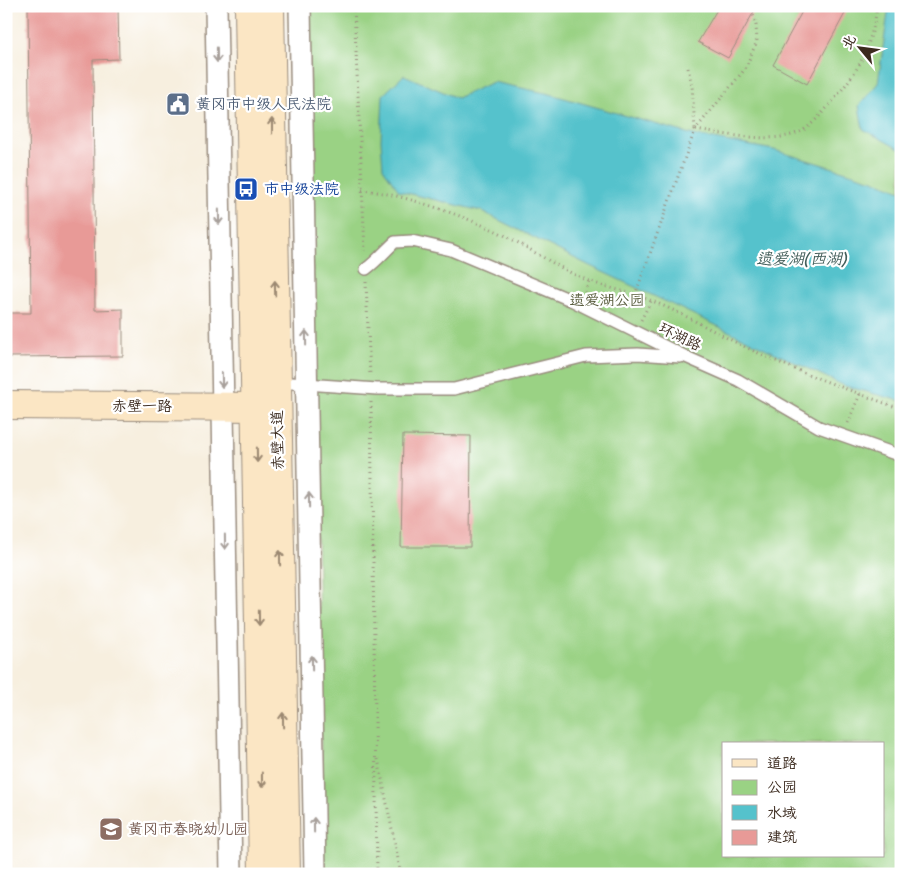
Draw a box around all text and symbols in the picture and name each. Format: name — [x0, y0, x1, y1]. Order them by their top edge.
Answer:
north arrow — [834, 22, 884, 72]
text: 北 — [838, 32, 860, 52]
one-way arrow — [212, 47, 221, 63]
public building icon: 黄冈市中级人民法院 — [165, 91, 191, 117]
place label: 黄冈市中级人民法院 — [196, 95, 331, 114]
one-way arrow — [268, 118, 277, 134]
bus stop icon: 市中级法院 — [233, 176, 259, 202]
place label: 市中级法院 — [264, 180, 339, 199]
one-way arrow — [214, 209, 224, 225]
water label: 遗爱湖(西湖) — [756, 250, 848, 269]
one-way arrow — [270, 280, 280, 296]
park label: 遗爱湖公园 — [569, 291, 645, 310]
street label: 环湖路 — [656, 319, 704, 355]
one-way arrow — [301, 330, 311, 346]
one-way arrow — [217, 372, 227, 388]
street label: 赤壁一路 — [112, 397, 172, 416]
street label: 赤壁大道 — [268, 410, 288, 470]
one-way arrow — [252, 447, 262, 463]
one-way arrow — [304, 492, 314, 508]
one-way arrow — [220, 534, 229, 550]
one-way arrow — [275, 550, 285, 566]
one-way arrow — [254, 610, 264, 626]
one-way arrow — [307, 655, 316, 671]
one-way arrow — [278, 712, 288, 728]
legend — [722, 742, 884, 858]
text: 道路 — [767, 754, 797, 773]
one-way arrow — [257, 772, 267, 788]
text: 公园 — [767, 778, 797, 797]
text: 水域 — [767, 804, 797, 823]
school or university icon: 黄冈市春晓幼儿园 — [98, 816, 124, 842]
one-way arrow — [310, 817, 319, 833]
place label: 黄冈市春晓幼儿园 — [128, 820, 248, 839]
text: 建筑 — [767, 828, 797, 847]

